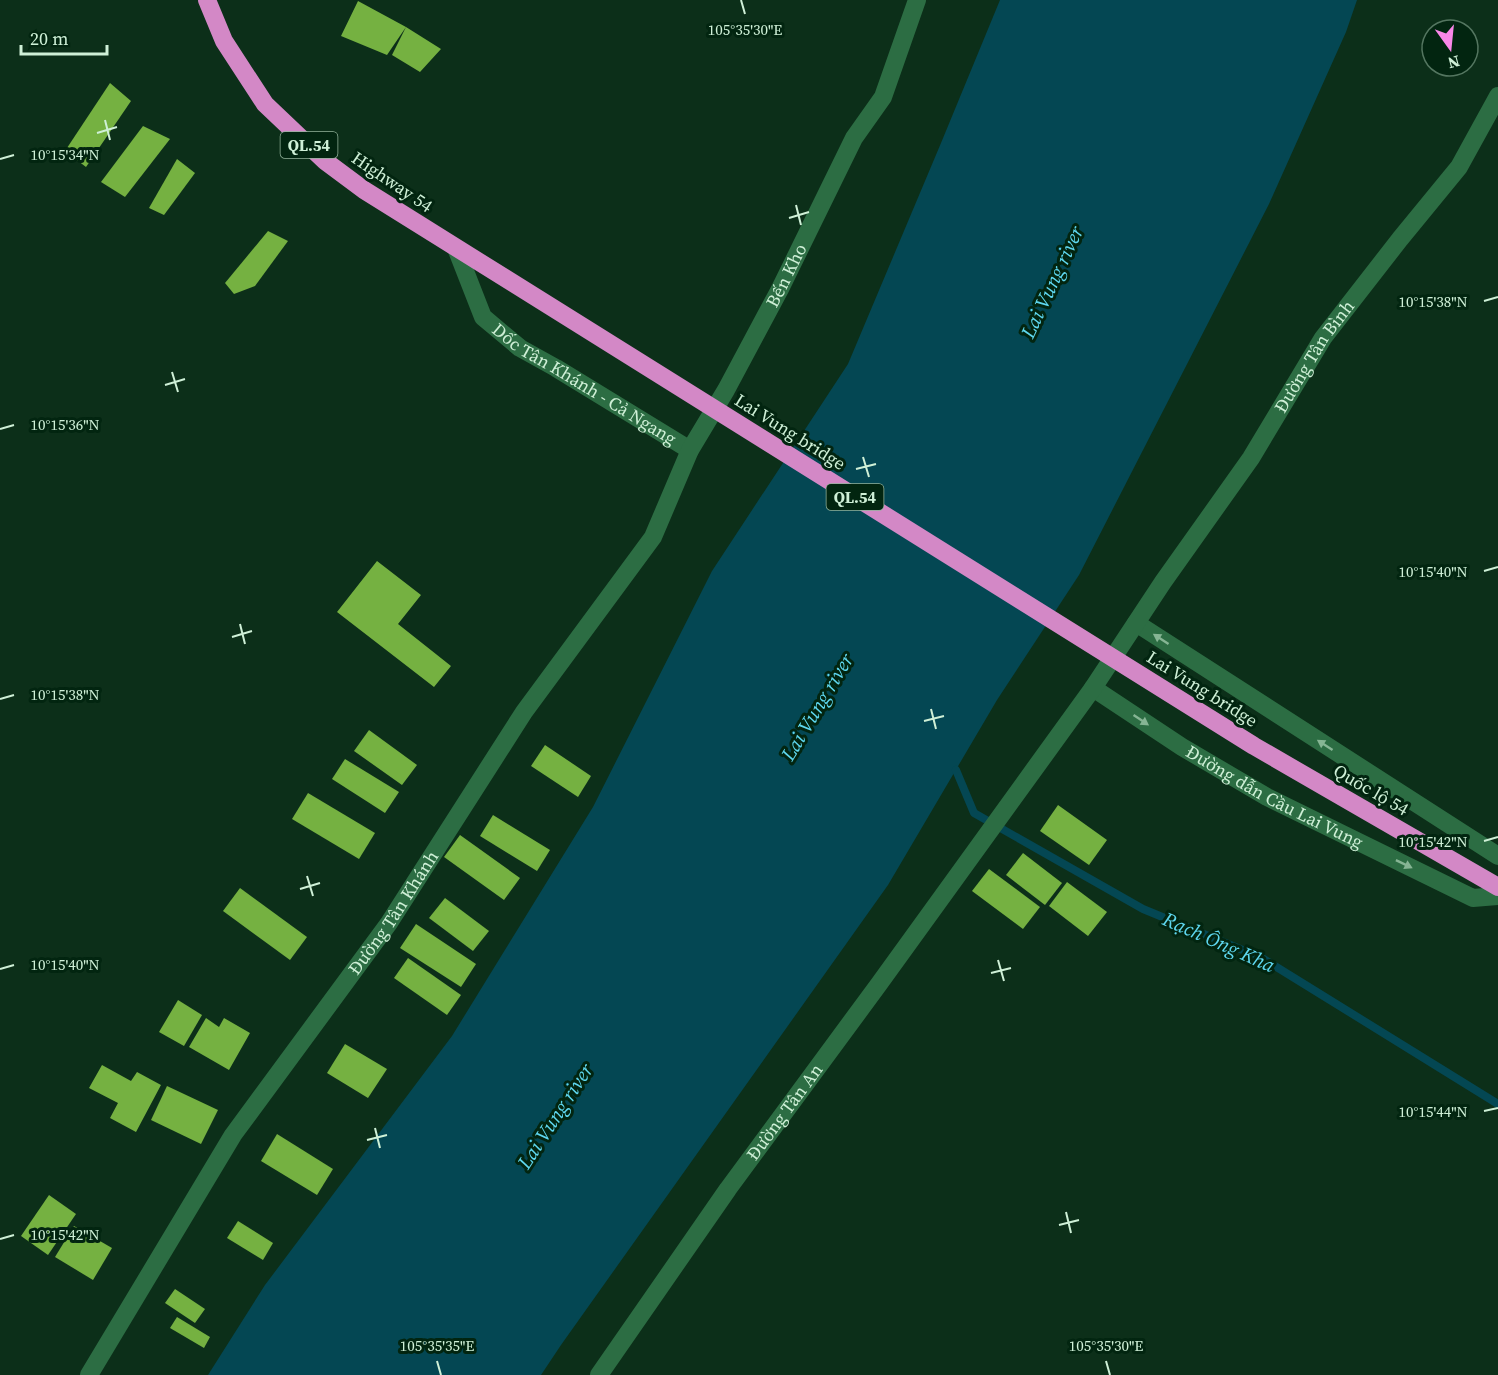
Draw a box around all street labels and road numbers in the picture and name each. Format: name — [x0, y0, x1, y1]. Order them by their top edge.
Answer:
road number: QL.54 — [280, 132, 338, 158]
street label: Highway 54 — [347, 145, 438, 218]
street label: Bến Kho — [759, 239, 812, 312]
street label: Đường Tân Bình — [1268, 295, 1360, 417]
street label: Dốc Tân Khánh - Cả Ngang — [487, 317, 681, 451]
street label: Lai Vung bridge — [730, 387, 851, 476]
road number: QL.54 — [826, 484, 884, 510]
street label: Lai Vung bridge — [1142, 644, 1263, 733]
street label: Đường dẫn Cầu Lai Vung — [1181, 739, 1367, 854]
street label: Quốc lộ 54 — [1329, 758, 1414, 821]
street label: Đường Tân Khánh — [342, 845, 444, 980]
street label: Đường Tân An — [740, 1058, 828, 1165]

